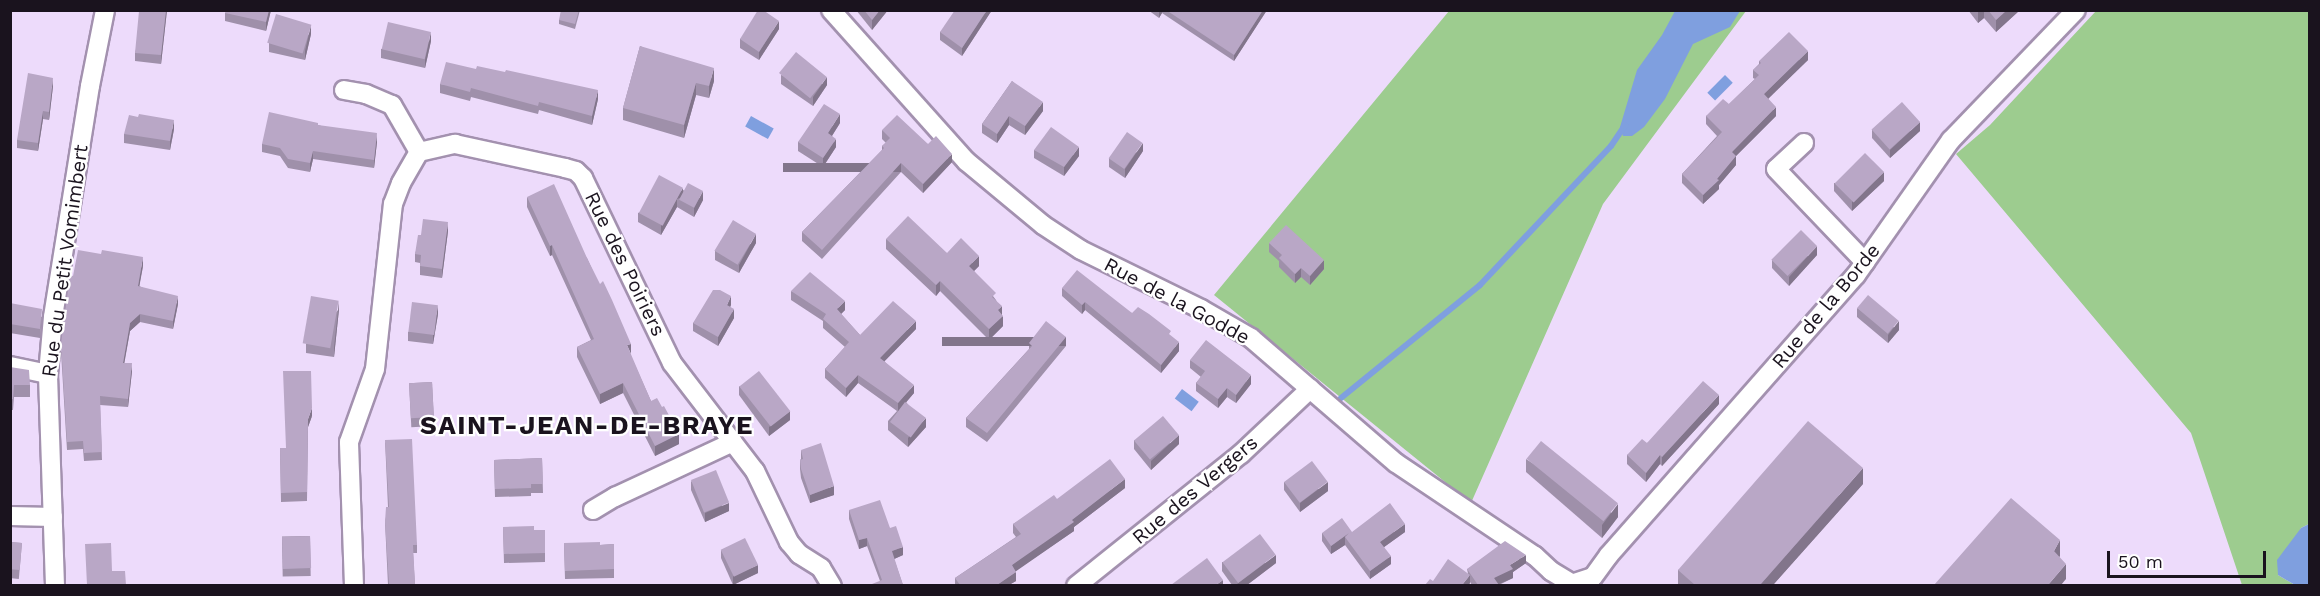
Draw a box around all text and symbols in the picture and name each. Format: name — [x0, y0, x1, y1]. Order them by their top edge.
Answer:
street label: Rue du Petit Vomimbert — [37, 143, 93, 379]
street label: Rue des Poiriers — [580, 188, 670, 340]
street label: Rue de la Borde — [1767, 239, 1885, 373]
street label: Rue de la Godde — [1100, 252, 1254, 350]
district label: SAINT-JEAN-DE-BRAYE — [420, 410, 754, 442]
street label: Rue des Vergers — [1127, 430, 1263, 550]
scale bar — [2110, 539, 2269, 577]
text: 50 m — [2118, 551, 2163, 572]

